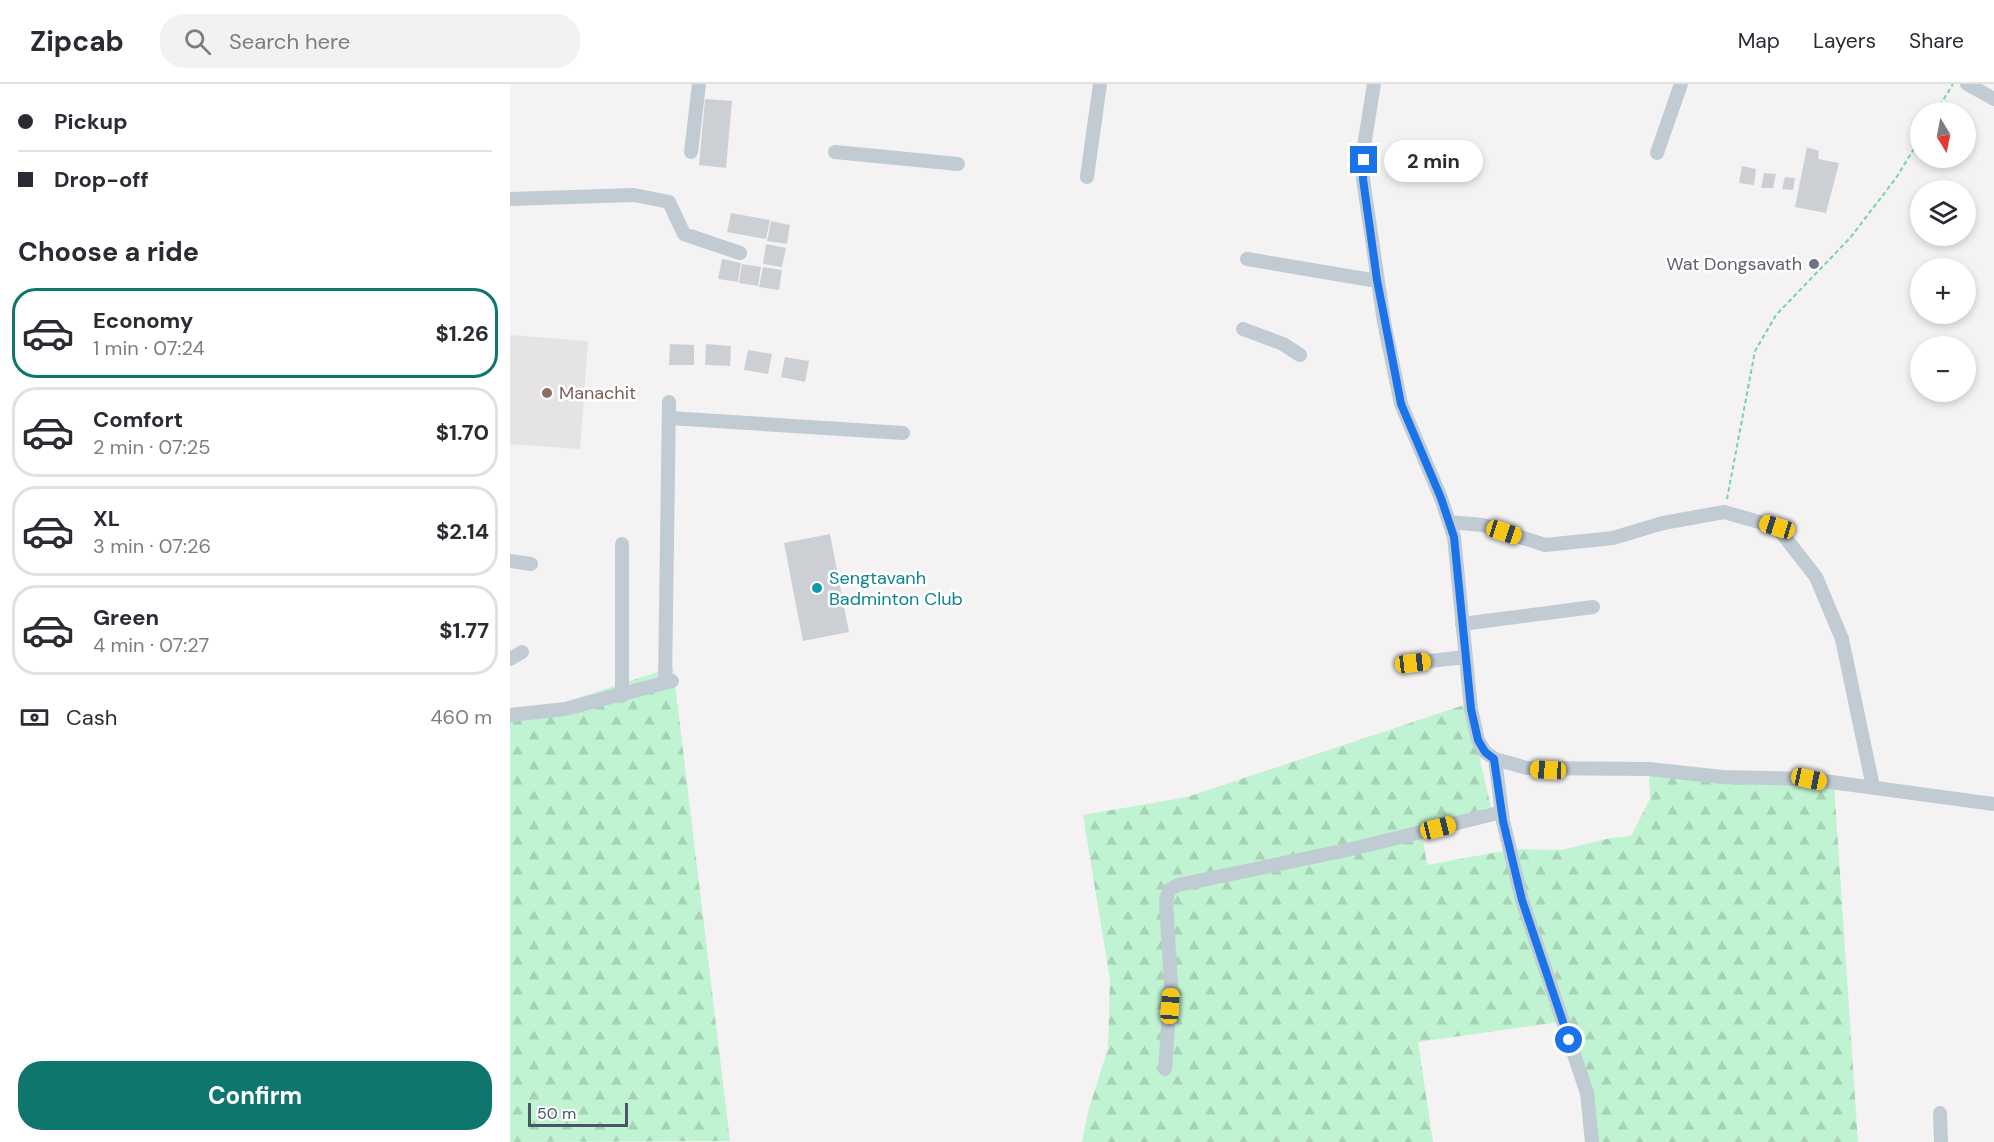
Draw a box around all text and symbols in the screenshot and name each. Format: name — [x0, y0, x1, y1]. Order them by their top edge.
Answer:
search box — [160, 14, 580, 68]
text: Zipcab — [30, 23, 124, 60]
icon: search — [181, 25, 214, 58]
text: Search here — [229, 27, 350, 56]
text: Map — [1738, 27, 1780, 55]
text: Layers — [1813, 27, 1876, 55]
text: Share — [1909, 27, 1964, 55]
north arrow — [1910, 102, 1976, 168]
map controls — [1910, 102, 1976, 402]
text: Pickup — [54, 107, 128, 136]
callout: 2 min — [1385, 139, 1484, 181]
route end — [1350, 146, 1377, 173]
text: 2 min — [1407, 148, 1460, 174]
text: Drop-off — [54, 165, 149, 194]
button: layers — [1910, 180, 1976, 246]
text: Choose a ride — [18, 234, 199, 269]
place label: Wat Dongsavath — [1666, 252, 1802, 276]
marker: Wat Dongsavath — [1807, 257, 1821, 271]
button: + — [1910, 258, 1976, 324]
icon: car — [21, 306, 75, 360]
text: Economy — [93, 306, 193, 335]
text: $1.26 — [436, 319, 489, 348]
text: 1 min · 07:24 — [93, 335, 205, 361]
button: − — [1910, 336, 1976, 402]
place label: Manachit — [559, 381, 636, 405]
marker: Manachit — [540, 386, 554, 400]
icon: car — [21, 405, 75, 459]
text: Comfort — [93, 405, 183, 434]
text: $1.70 — [436, 418, 489, 447]
text: 2 min · 07:25 — [93, 434, 210, 460]
icon: car — [21, 504, 75, 558]
text: XL — [93, 504, 120, 533]
car — [1757, 513, 1797, 541]
text: $2.14 — [436, 517, 489, 546]
car — [1484, 518, 1524, 546]
text: 3 min · 07:26 — [93, 533, 211, 559]
place label: Sengtavanh Badminton Club — [829, 566, 963, 611]
marker: Sengtavanh Badminton Club — [810, 581, 824, 595]
icon: car — [21, 603, 75, 657]
text: Green — [93, 603, 159, 632]
text: $1.77 — [439, 616, 489, 645]
text: 4 min · 07:27 — [93, 632, 209, 658]
car — [1394, 652, 1432, 674]
icon: cash — [18, 701, 51, 734]
text: Cash — [66, 703, 117, 732]
text: 460 m — [430, 704, 492, 730]
car — [1530, 760, 1566, 780]
car — [1790, 766, 1828, 792]
car — [1418, 815, 1458, 841]
car — [1160, 987, 1180, 1025]
route start — [1555, 1026, 1582, 1053]
button: Confirm — [18, 1061, 492, 1130]
scale bar — [528, 1100, 628, 1128]
text: 50 m — [537, 1103, 576, 1124]

